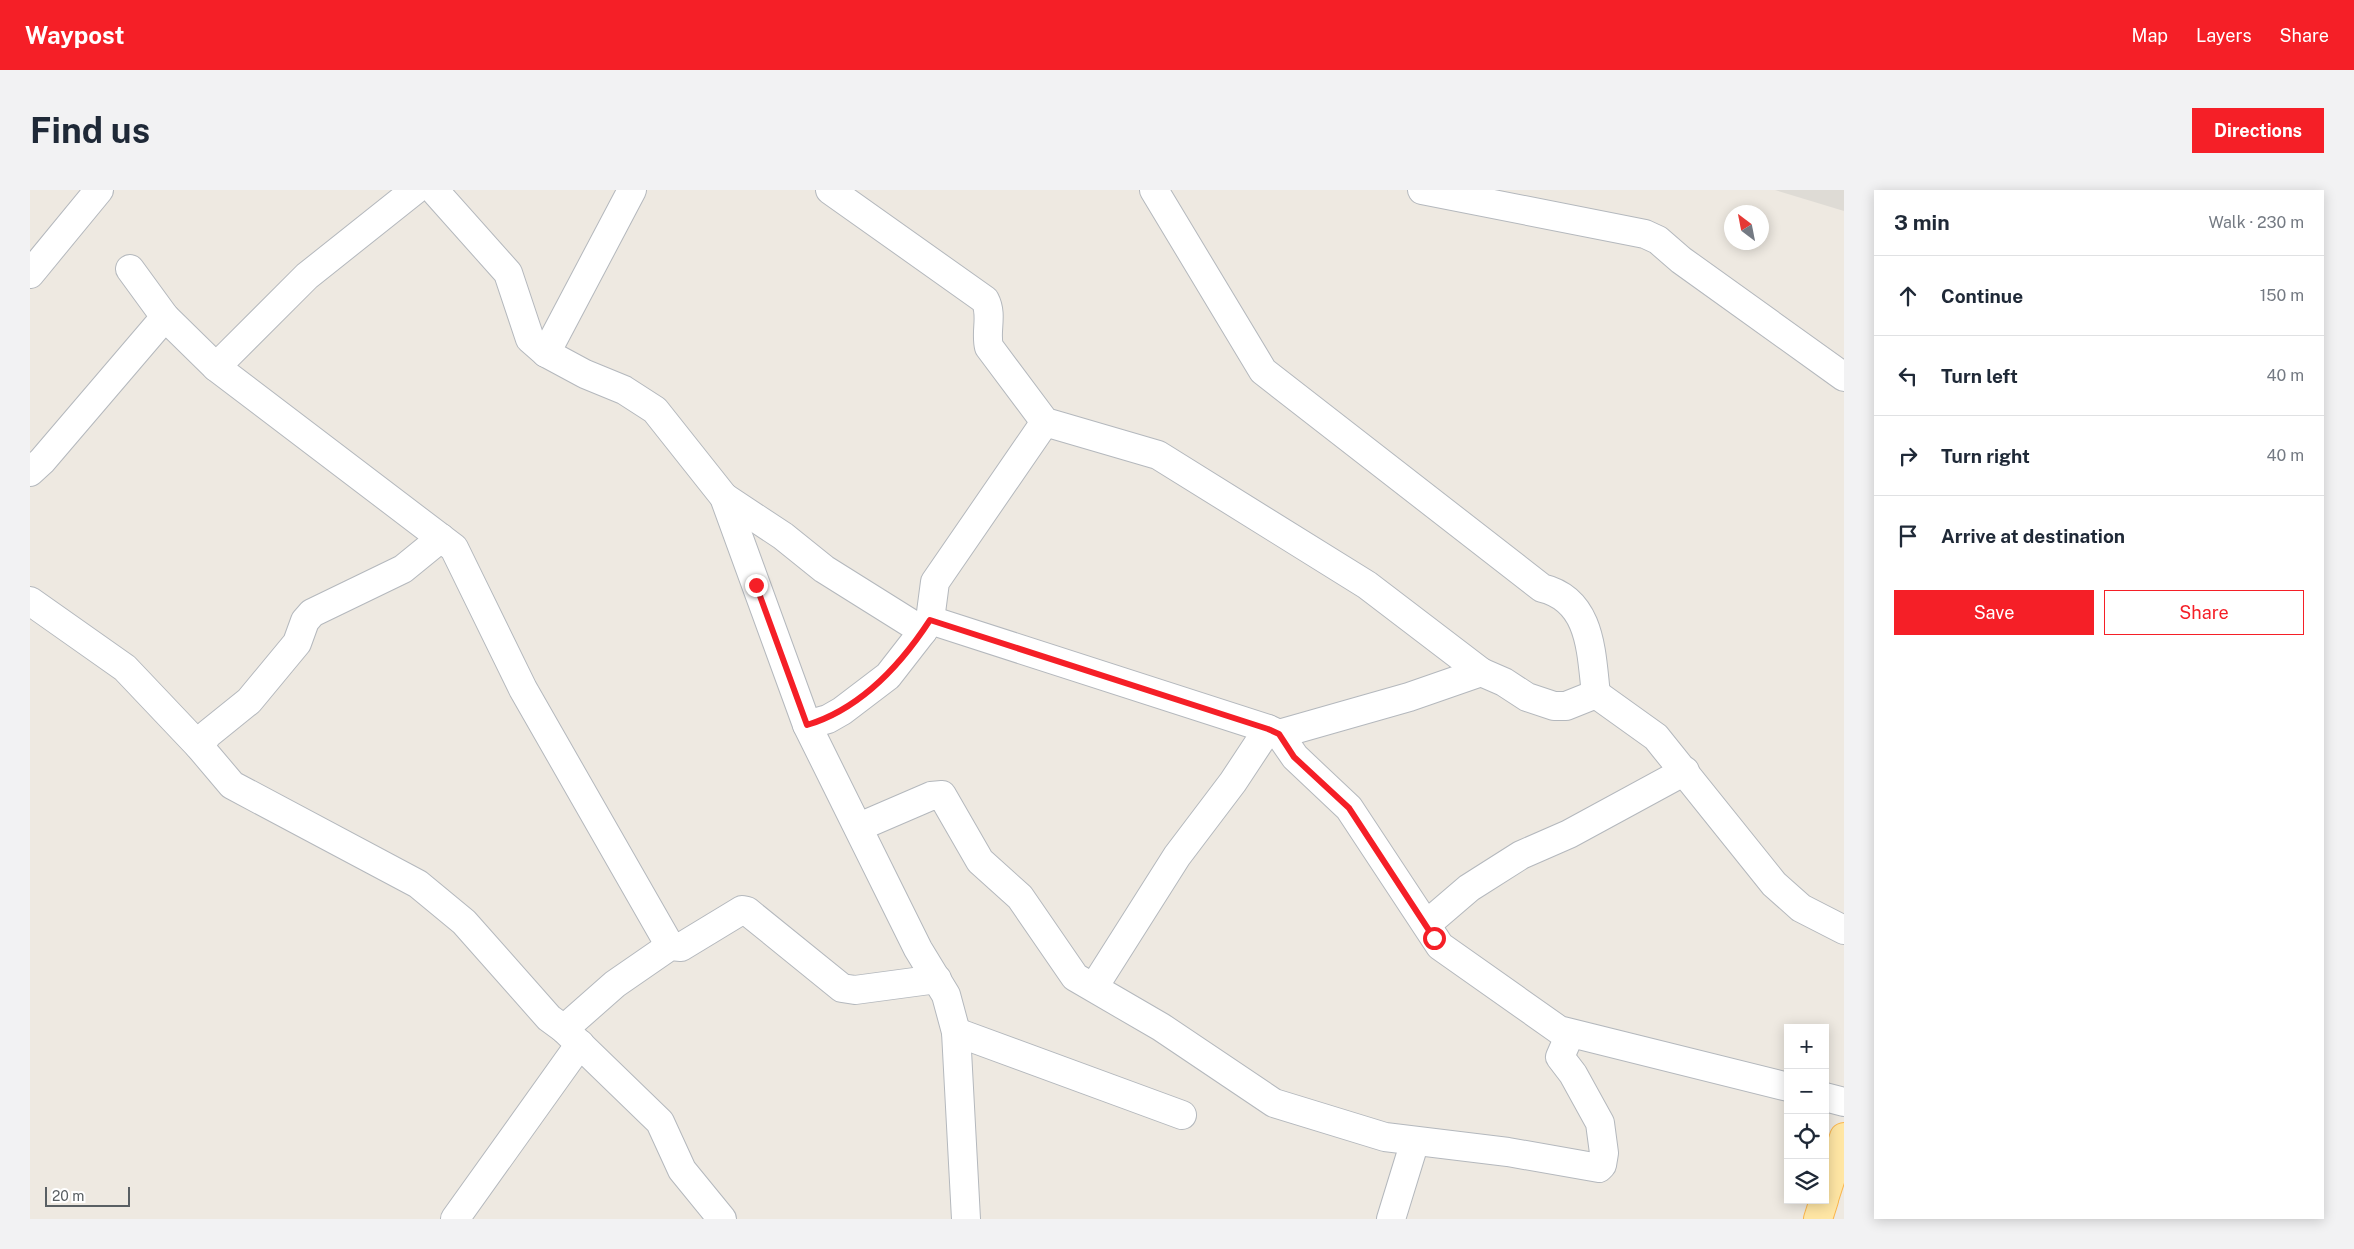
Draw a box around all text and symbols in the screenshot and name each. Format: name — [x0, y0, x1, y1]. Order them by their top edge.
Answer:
text: Waypost — [25, 21, 125, 49]
text: Map — [2132, 25, 2168, 46]
text: Layers — [2196, 25, 2252, 46]
text: Share — [2280, 25, 2329, 46]
button: Directions — [2192, 108, 2324, 153]
text: Find us — [30, 110, 150, 151]
north arrow — [1724, 205, 1769, 250]
text: 3 min — [1894, 210, 1950, 235]
text: Walk · 230 m — [2208, 213, 2304, 232]
icon: ahead — [1894, 282, 1922, 310]
text: Continue — [1941, 285, 2023, 307]
text: 150 m — [2260, 286, 2304, 305]
icon: left — [1894, 362, 1922, 390]
text: Turn left — [1941, 365, 2018, 387]
text: 40 m — [2266, 366, 2304, 385]
icon: right — [1894, 442, 1922, 470]
text: Turn right — [1941, 445, 2030, 467]
text: 40 m — [2266, 446, 2304, 465]
icon: arrive — [1894, 522, 1922, 550]
text: Arrive at destination — [1941, 525, 2125, 547]
route end — [745, 574, 768, 597]
button: Save — [1894, 590, 2094, 635]
button: Share — [2104, 590, 2304, 635]
route start — [1423, 927, 1446, 950]
map controls — [1784, 1024, 1829, 1204]
button: + — [1784, 1024, 1829, 1069]
button: − — [1784, 1069, 1829, 1114]
button: locate — [1784, 1114, 1829, 1159]
button: layers — [1784, 1159, 1829, 1204]
scale bar — [45, 1184, 130, 1207]
text: 20 m — [52, 1188, 84, 1204]

